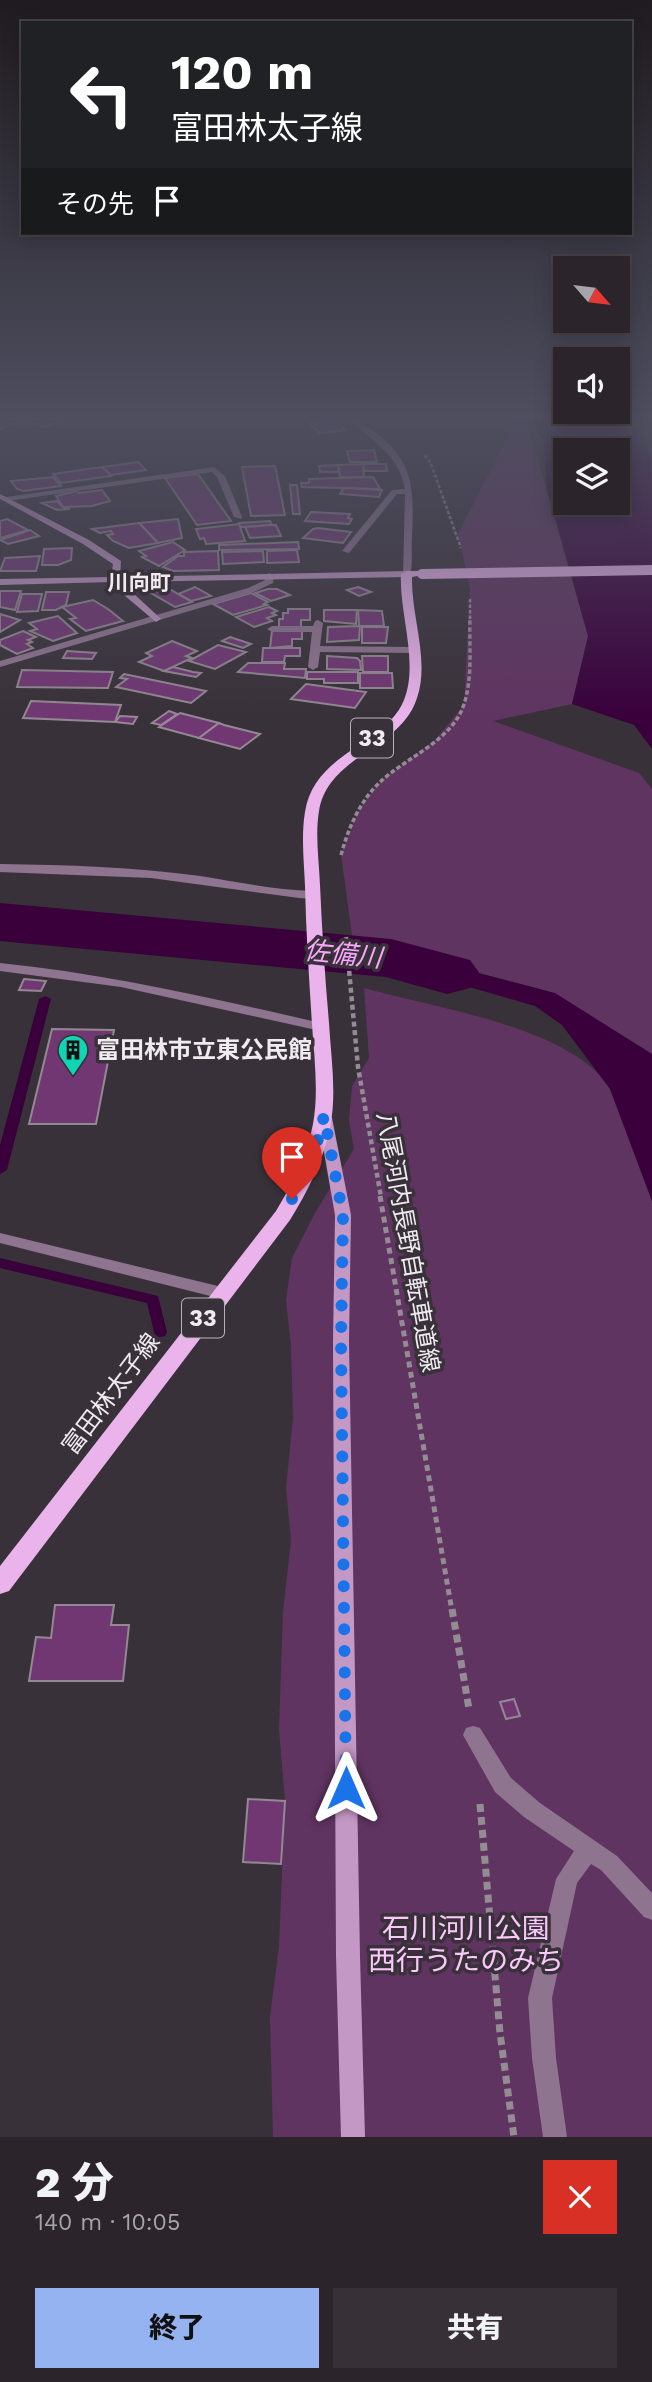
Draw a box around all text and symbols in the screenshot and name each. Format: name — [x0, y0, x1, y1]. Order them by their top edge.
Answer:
text: 120 m — [171, 43, 313, 101]
icon: left — [56, 49, 147, 140]
text: 富田林太子線 — [171, 109, 363, 147]
icon: arrive — [148, 182, 186, 220]
text: その先 — [56, 189, 134, 219]
north arrow — [553, 256, 630, 332]
map controls — [553, 256, 630, 515]
button: sound — [553, 347, 630, 424]
button: layers — [553, 438, 630, 515]
district label: 川向町 — [108, 570, 171, 595]
road number: 33 — [351, 718, 393, 758]
water label: 佐備川 — [303, 935, 386, 973]
building icon: 富田林市立東公民館 — [56, 1033, 90, 1077]
place label: 富田林市立東公民館 — [96, 1036, 312, 1064]
street label: 八尾河内長野自転車道線 — [371, 1110, 445, 1374]
pin — [262, 1127, 322, 1199]
icon: arrive — [273, 1138, 311, 1176]
road number: 33 — [182, 1298, 224, 1338]
street label: 富田林太子線 — [56, 1328, 166, 1460]
position arrow — [309, 1751, 383, 1825]
park label: 石川河川公園 西行うたのみち — [368, 1912, 564, 1977]
text: 2 分 — [35, 2158, 113, 2207]
button: close — [543, 2160, 617, 2234]
text: 140 m · 10:05 — [35, 2209, 180, 2236]
button: 終了 — [35, 2288, 319, 2368]
button: 共有 — [333, 2288, 617, 2368]

